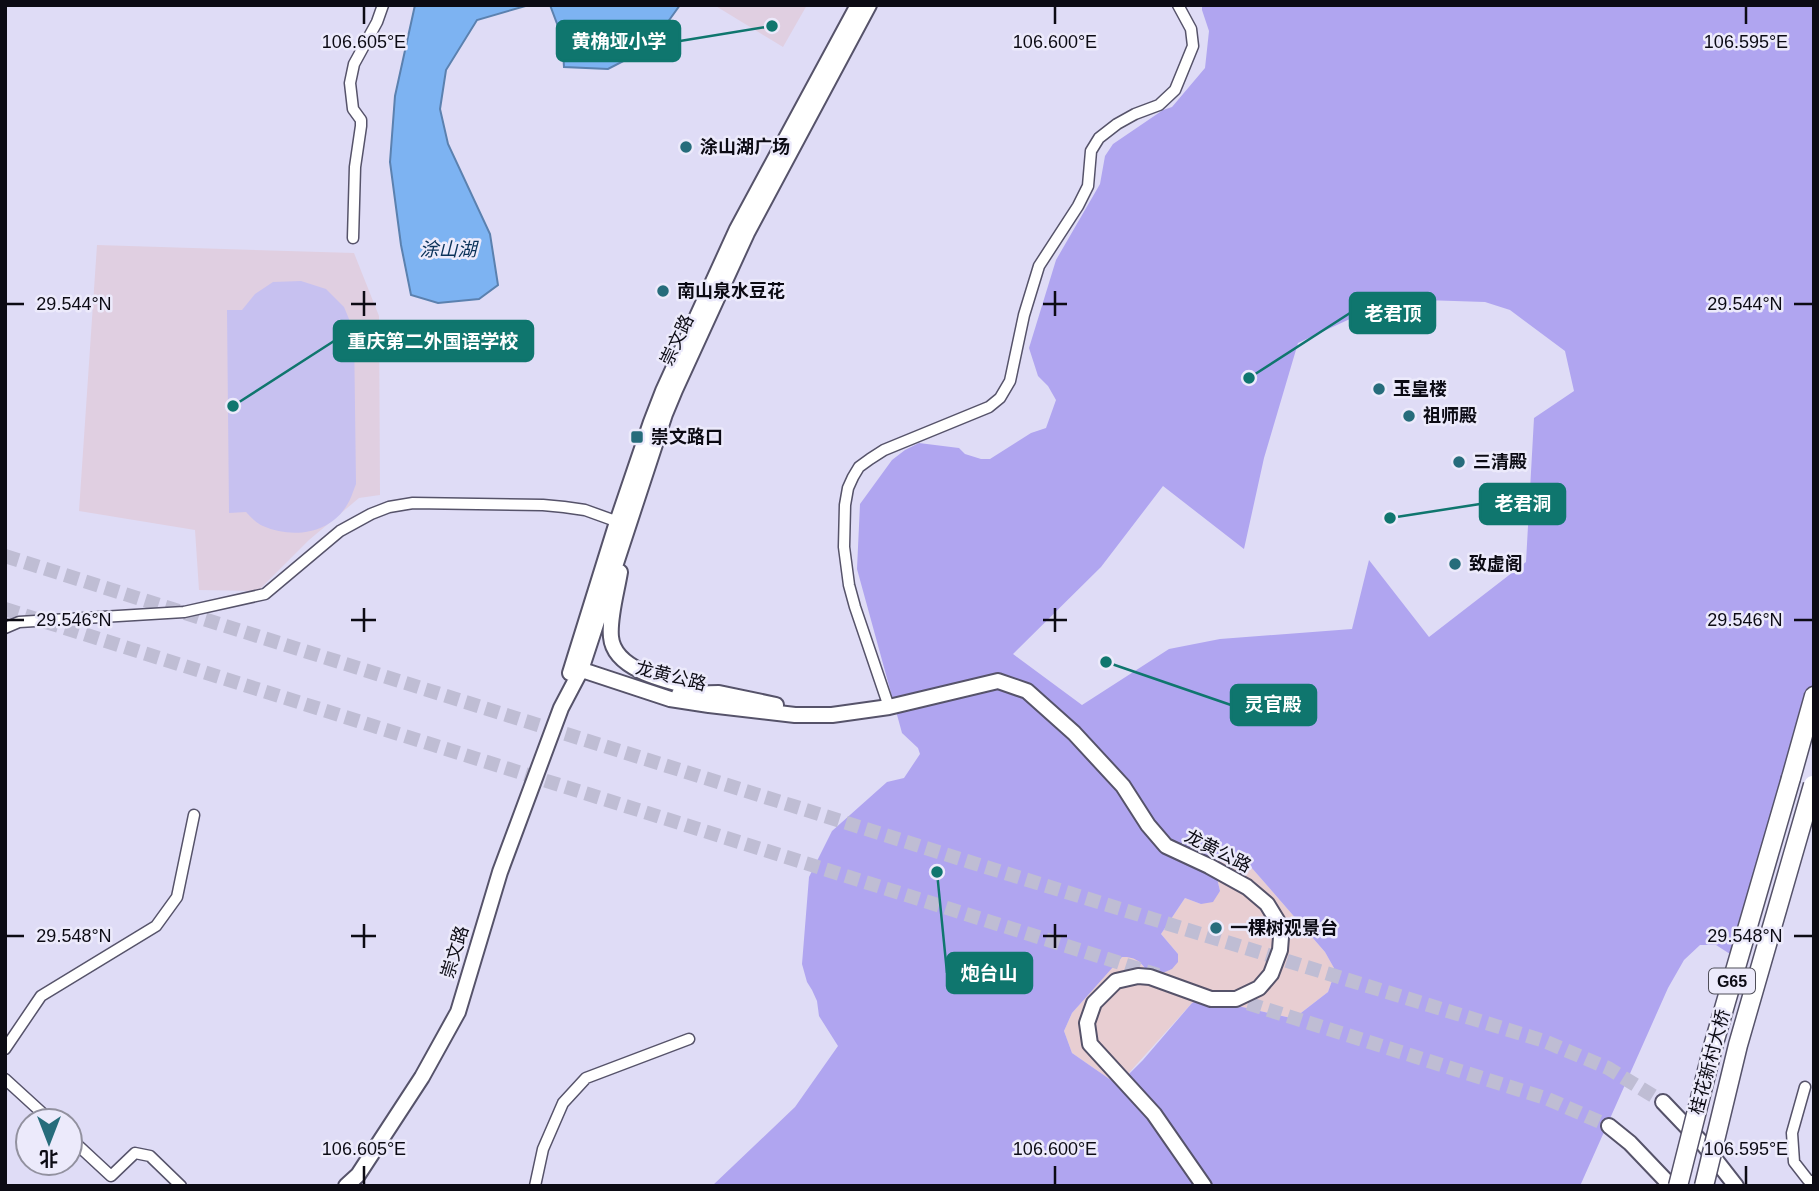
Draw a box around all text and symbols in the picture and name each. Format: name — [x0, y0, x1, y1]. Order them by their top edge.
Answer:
callout: 黄桷垭小学 — [557, 21, 680, 61]
text: 黄桷垭小学 — [571, 31, 667, 52]
text: 106.605°E — [322, 32, 406, 52]
text: 106.600°E — [1013, 32, 1097, 52]
text: 106.595°E — [1704, 32, 1788, 52]
place label: 涂山湖广场 — [700, 137, 790, 157]
marker: 涂山湖广场 — [678, 139, 694, 155]
water label: 涂山湖 — [419, 239, 479, 260]
place label: 南山泉水豆花 — [677, 281, 785, 301]
marker: 南山泉水豆花 — [655, 283, 671, 299]
callout: 老君顶 — [1350, 293, 1435, 333]
text: 29.544°N — [36, 294, 112, 314]
text: 29.544°N — [1707, 294, 1783, 314]
text: 老君顶 — [1364, 303, 1422, 324]
street label: 崇文路 — [657, 311, 697, 369]
callout: 重庆第二外国语学校 — [334, 321, 533, 361]
text: 重庆第二外国语学校 — [347, 331, 519, 352]
place label: 玉皇楼 — [1393, 379, 1447, 399]
marker: 玉皇楼 — [1371, 381, 1387, 397]
place label: 祖师殿 — [1423, 406, 1477, 426]
marker: 祖师殿 — [1401, 408, 1417, 424]
place label: 崇文路口 — [651, 427, 723, 447]
marker: 崇文路口 — [629, 429, 645, 445]
place label: 三清殿 — [1473, 452, 1527, 472]
marker: 三清殿 — [1451, 454, 1467, 470]
callout: 老君洞 — [1480, 484, 1565, 524]
text: 老君洞 — [1494, 493, 1552, 514]
place label: 致虚阁 — [1469, 553, 1523, 574]
marker: 致虚阁 — [1447, 556, 1463, 572]
text: 29.546°N — [36, 610, 112, 630]
text: 29.546°N — [1707, 610, 1783, 630]
street label: 龙黄公路 — [634, 658, 708, 694]
callout: 灵官殿 — [1231, 685, 1316, 725]
text: 灵官殿 — [1244, 694, 1302, 715]
street label: 龙黄公路 — [1181, 826, 1255, 876]
place label: 一棵树观景台 — [1230, 918, 1338, 938]
marker: 一棵树观景台 — [1208, 920, 1224, 936]
street label: 崇文路 — [438, 923, 472, 981]
text: 29.548°N — [36, 926, 112, 946]
text: 29.548°N — [1707, 926, 1783, 946]
callout: 炮台山 — [947, 953, 1032, 993]
text: 炮台山 — [960, 963, 1018, 984]
road number: G65 — [1709, 968, 1755, 993]
street label: 桂花新村大桥 — [1686, 1007, 1734, 1117]
north arrow — [14, 1107, 84, 1177]
text: 106.605°E — [322, 1139, 406, 1159]
text: 106.600°E — [1013, 1139, 1097, 1159]
text: 106.595°E — [1704, 1139, 1788, 1159]
text: 北 — [39, 1148, 59, 1169]

